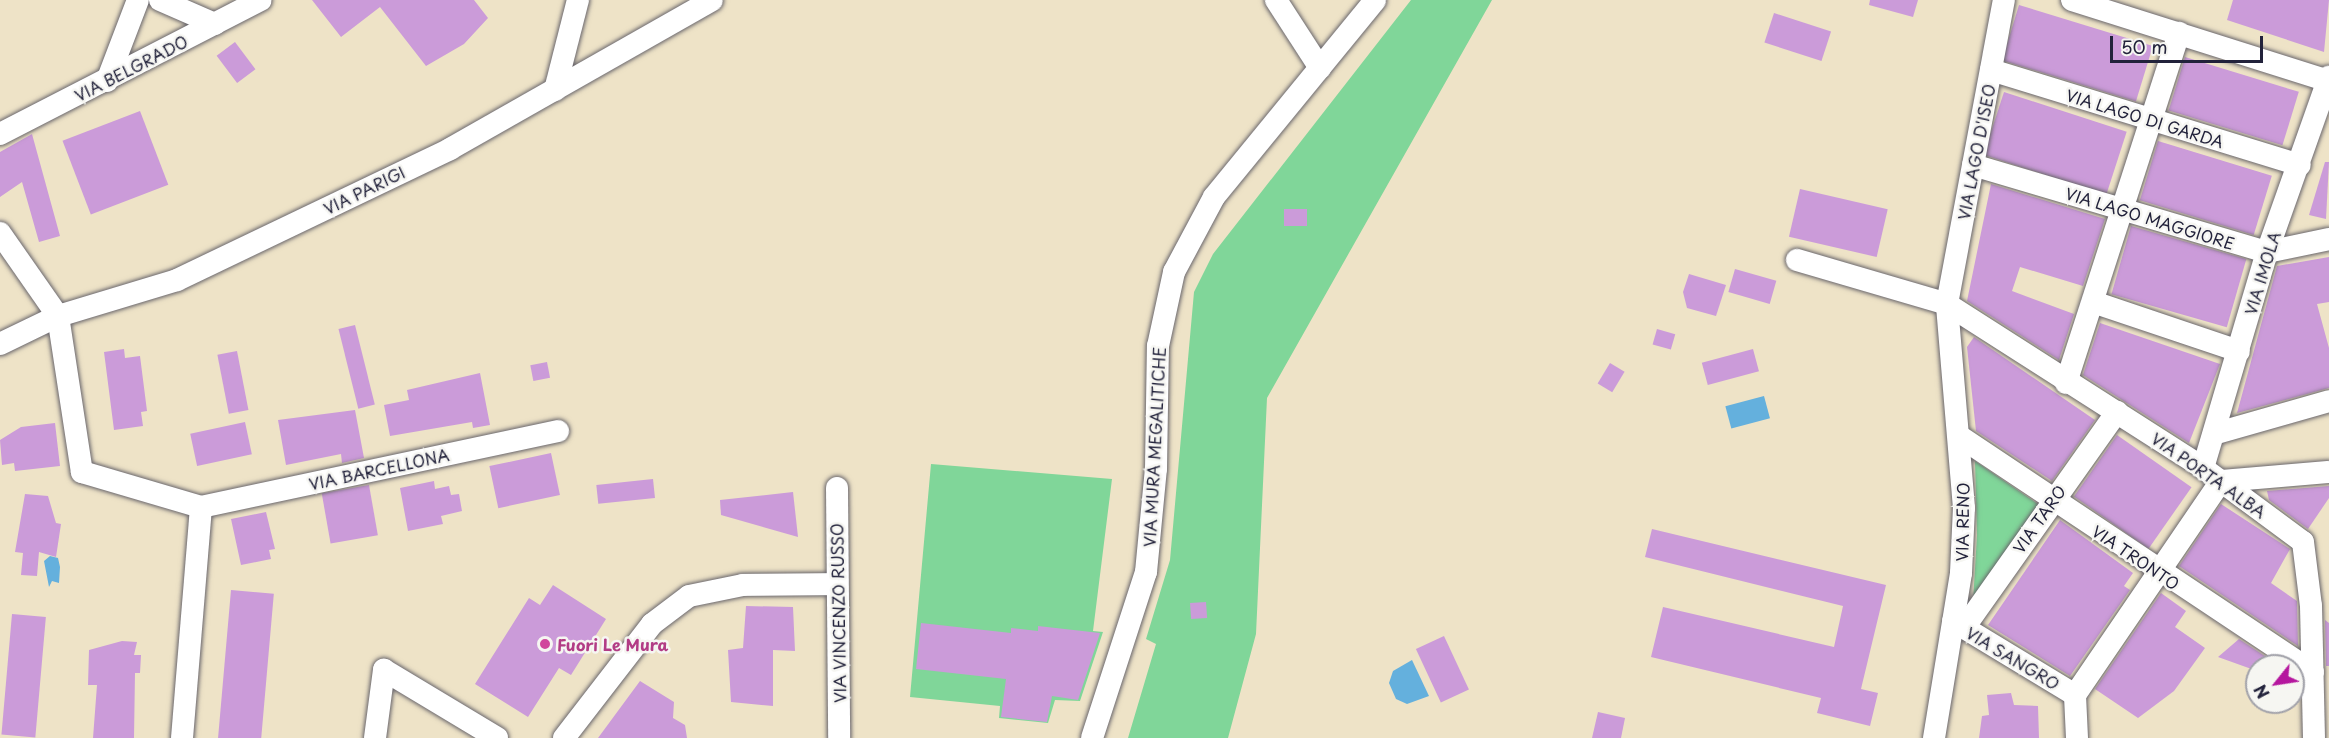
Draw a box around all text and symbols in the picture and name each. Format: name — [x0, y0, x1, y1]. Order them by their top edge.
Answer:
scale bar — [2113, 24, 2266, 62]
street label: VIA BELGRADO — [71, 31, 191, 105]
text: 50 m — [2121, 33, 2168, 60]
street label: VIA LAGO D'ISEO — [1953, 81, 1999, 223]
street label: VIA LAGO DI GARDA — [2062, 84, 2228, 152]
street label: VIA PARIGI — [320, 162, 408, 218]
street label: VIA LAGO MAGGIORE — [2063, 183, 2237, 253]
street label: VIA IMOLA — [2240, 229, 2284, 317]
street label: VIA MURA MEGALITICHE — [1139, 345, 1169, 549]
street label: VIA PORTA ALBA — [2147, 428, 2271, 522]
street label: VIA BARCELLONA — [306, 445, 452, 493]
street label: VIA TARO — [2008, 481, 2070, 557]
street label: VIA RENO — [1952, 482, 1972, 562]
street label: VIA TRONTO — [2088, 520, 2184, 594]
street label: VIA VINCENZO RUSSO — [827, 523, 849, 703]
street label: VIA SANGRO — [1962, 622, 2064, 694]
place label: Fuori Le Mura — [557, 634, 669, 654]
marker: Fuori Le Mura — [538, 637, 552, 651]
north arrow — [2245, 654, 2305, 714]
text: N — [2248, 681, 2275, 703]

